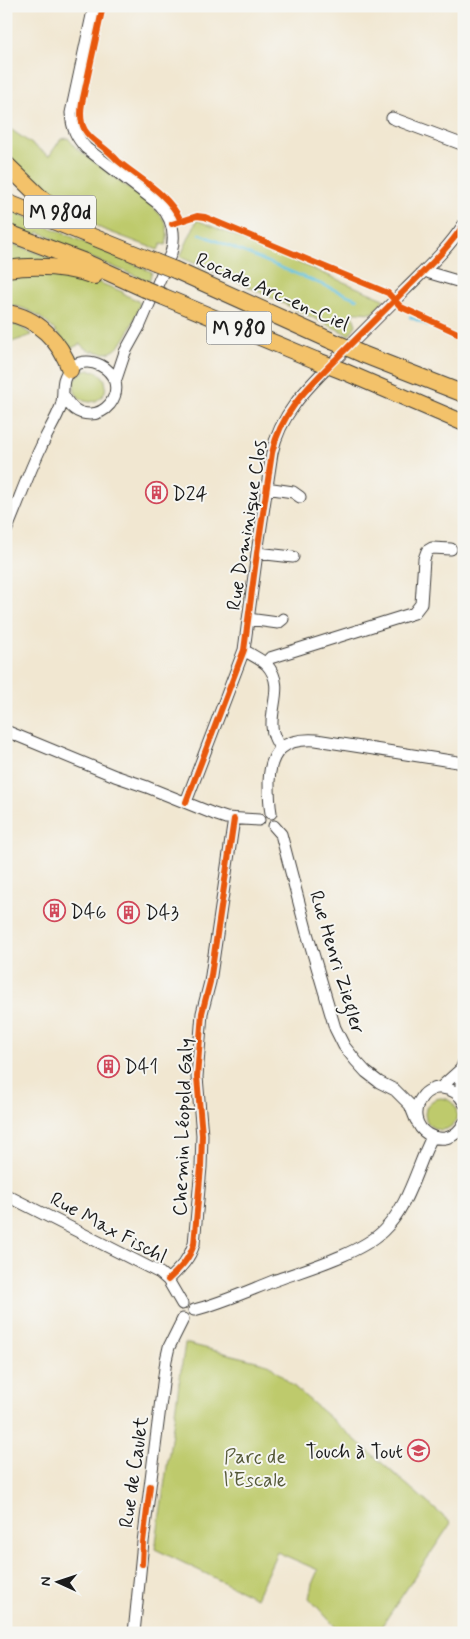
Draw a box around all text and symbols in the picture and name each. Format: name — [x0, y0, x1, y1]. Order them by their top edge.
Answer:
road number: M 980d — [24, 196, 96, 228]
street label: Rocade Arc-en-Ciel — [191, 246, 354, 338]
road number: M 980 — [206, 312, 272, 344]
street label: Rue Dominique Clos — [221, 438, 274, 612]
building icon: D24 — [144, 481, 168, 505]
place label: D24 — [172, 481, 208, 508]
street label: Rue Henri Ziegler — [300, 888, 371, 1038]
building icon: D46 — [42, 899, 66, 923]
place label: D46 — [70, 899, 106, 926]
building icon: D43 — [117, 900, 141, 924]
place label: D43 — [145, 900, 179, 927]
street label: Chemin Léopold Galy — [167, 1038, 200, 1217]
building icon: D41 — [96, 1054, 120, 1078]
place label: D41 — [124, 1054, 158, 1081]
street label: Rue Max Fischl — [45, 1186, 172, 1271]
street label: Rue de Caulet — [113, 1414, 156, 1530]
place label: Touch à Tout — [306, 1439, 403, 1466]
school or university icon: Touch à Tout — [407, 1439, 431, 1463]
park label: Parc de l’Escale — [224, 1444, 286, 1494]
north arrow — [32, 1556, 82, 1606]
text: N — [37, 1576, 55, 1587]

